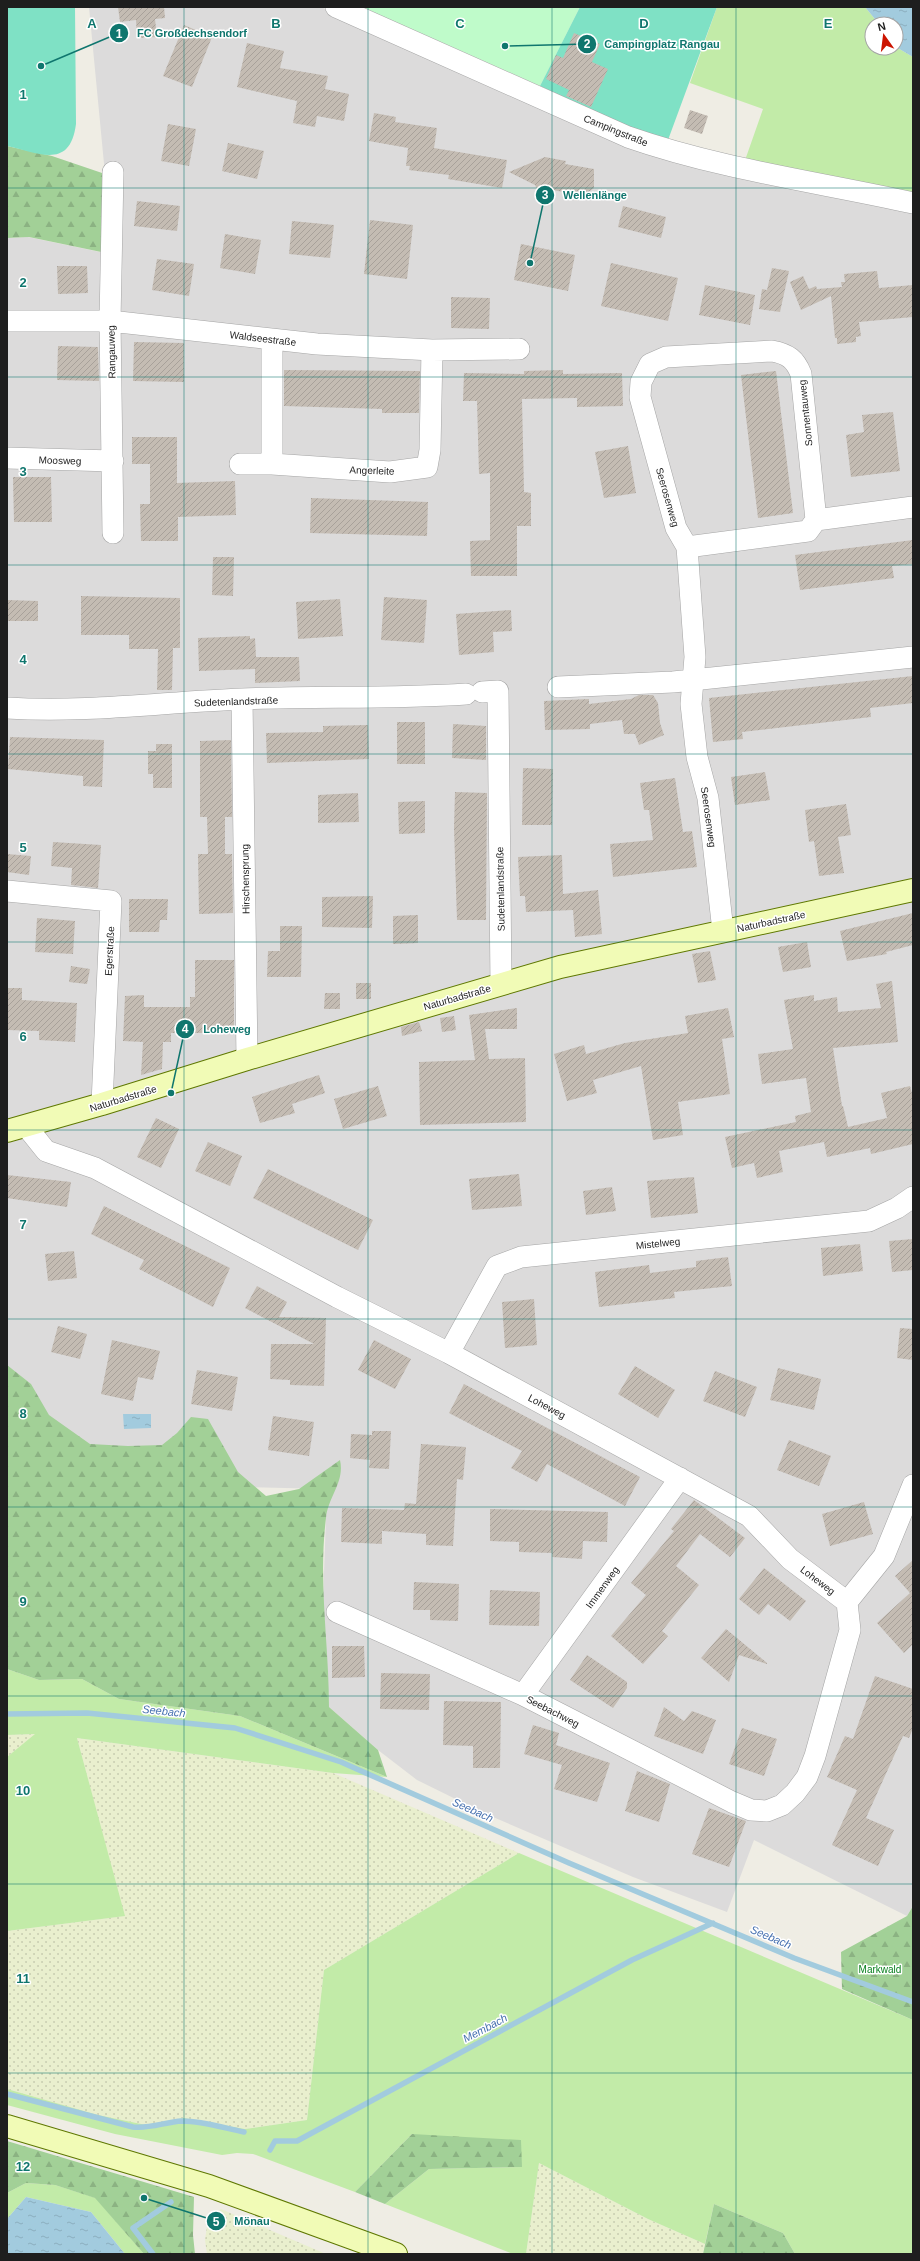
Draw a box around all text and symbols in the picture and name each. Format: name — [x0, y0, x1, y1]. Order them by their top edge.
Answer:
text: A — [87, 16, 97, 31]
text: B — [271, 16, 281, 31]
text: C — [455, 16, 465, 31]
text: D — [639, 16, 649, 31]
text: E — [824, 16, 833, 31]
north arrow — [864, 16, 904, 56]
text: N — [876, 20, 887, 33]
callout: FC Großdechsendorf — [109, 22, 255, 45]
text: 1 — [116, 27, 123, 41]
text: FC Großdechsendorf — [137, 27, 247, 39]
callout: Campingplatz Rangau — [577, 32, 728, 55]
text: 2 — [584, 37, 591, 51]
text: Campingplatz Rangau — [604, 38, 720, 50]
text: 1 — [19, 87, 27, 102]
street label: Campingstraße — [582, 113, 650, 149]
callout: Wellenlänge — [535, 184, 635, 207]
text: 3 — [542, 188, 549, 202]
text: Wellenlänge — [563, 189, 627, 201]
text: 2 — [19, 275, 27, 290]
street label: Rangauweg — [106, 325, 117, 379]
street label: Waldseestraße — [229, 329, 297, 348]
street label: Sonnentauweg — [797, 379, 814, 447]
street label: Moosweg — [38, 454, 82, 467]
text: 3 — [19, 464, 27, 479]
street label: Angerleite — [349, 464, 395, 477]
street label: Seerosenweg — [654, 466, 681, 528]
text: 4 — [19, 652, 27, 667]
street label: Sudetenlandstraße — [194, 695, 279, 708]
street label: Seerosenweg — [699, 786, 718, 848]
text: 5 — [19, 840, 27, 855]
street label: Hirschensprung — [239, 844, 252, 914]
street label: Sudetenlandstraße — [494, 846, 507, 931]
street label: Naturbadstraße — [736, 909, 807, 934]
street label: Egerstraße — [103, 926, 116, 976]
street label: Naturbadstraße — [422, 982, 492, 1012]
callout: Loheweg — [175, 1018, 258, 1041]
text: 4 — [182, 1022, 189, 1036]
text: Loheweg — [203, 1023, 251, 1035]
text: 6 — [19, 1029, 27, 1044]
street label: Naturbadstraße — [88, 1083, 158, 1114]
text: 7 — [19, 1217, 27, 1232]
street label: Mistelweg — [635, 1236, 681, 1251]
street label: Loheweg — [526, 1392, 567, 1421]
text: 8 — [19, 1406, 27, 1421]
street label: Immenweg — [584, 1564, 621, 1610]
street label: Loheweg — [798, 1564, 837, 1597]
text: 9 — [19, 1594, 27, 1609]
street label: Seebachweg — [525, 1693, 581, 1729]
water label: Seebach — [142, 1703, 186, 1719]
text: 10 — [16, 1783, 30, 1798]
water label: Seebach — [451, 1796, 495, 1824]
water label: Seebach — [749, 1923, 793, 1951]
park label: Markwald — [859, 1964, 901, 1975]
text: 11 — [16, 1971, 30, 1986]
water label: Membach — [461, 2011, 509, 2045]
text: 12 — [16, 2159, 30, 2174]
callout: Mönau — [206, 2210, 278, 2233]
text: 5 — [213, 2215, 220, 2229]
text: Mönau — [234, 2215, 270, 2227]

